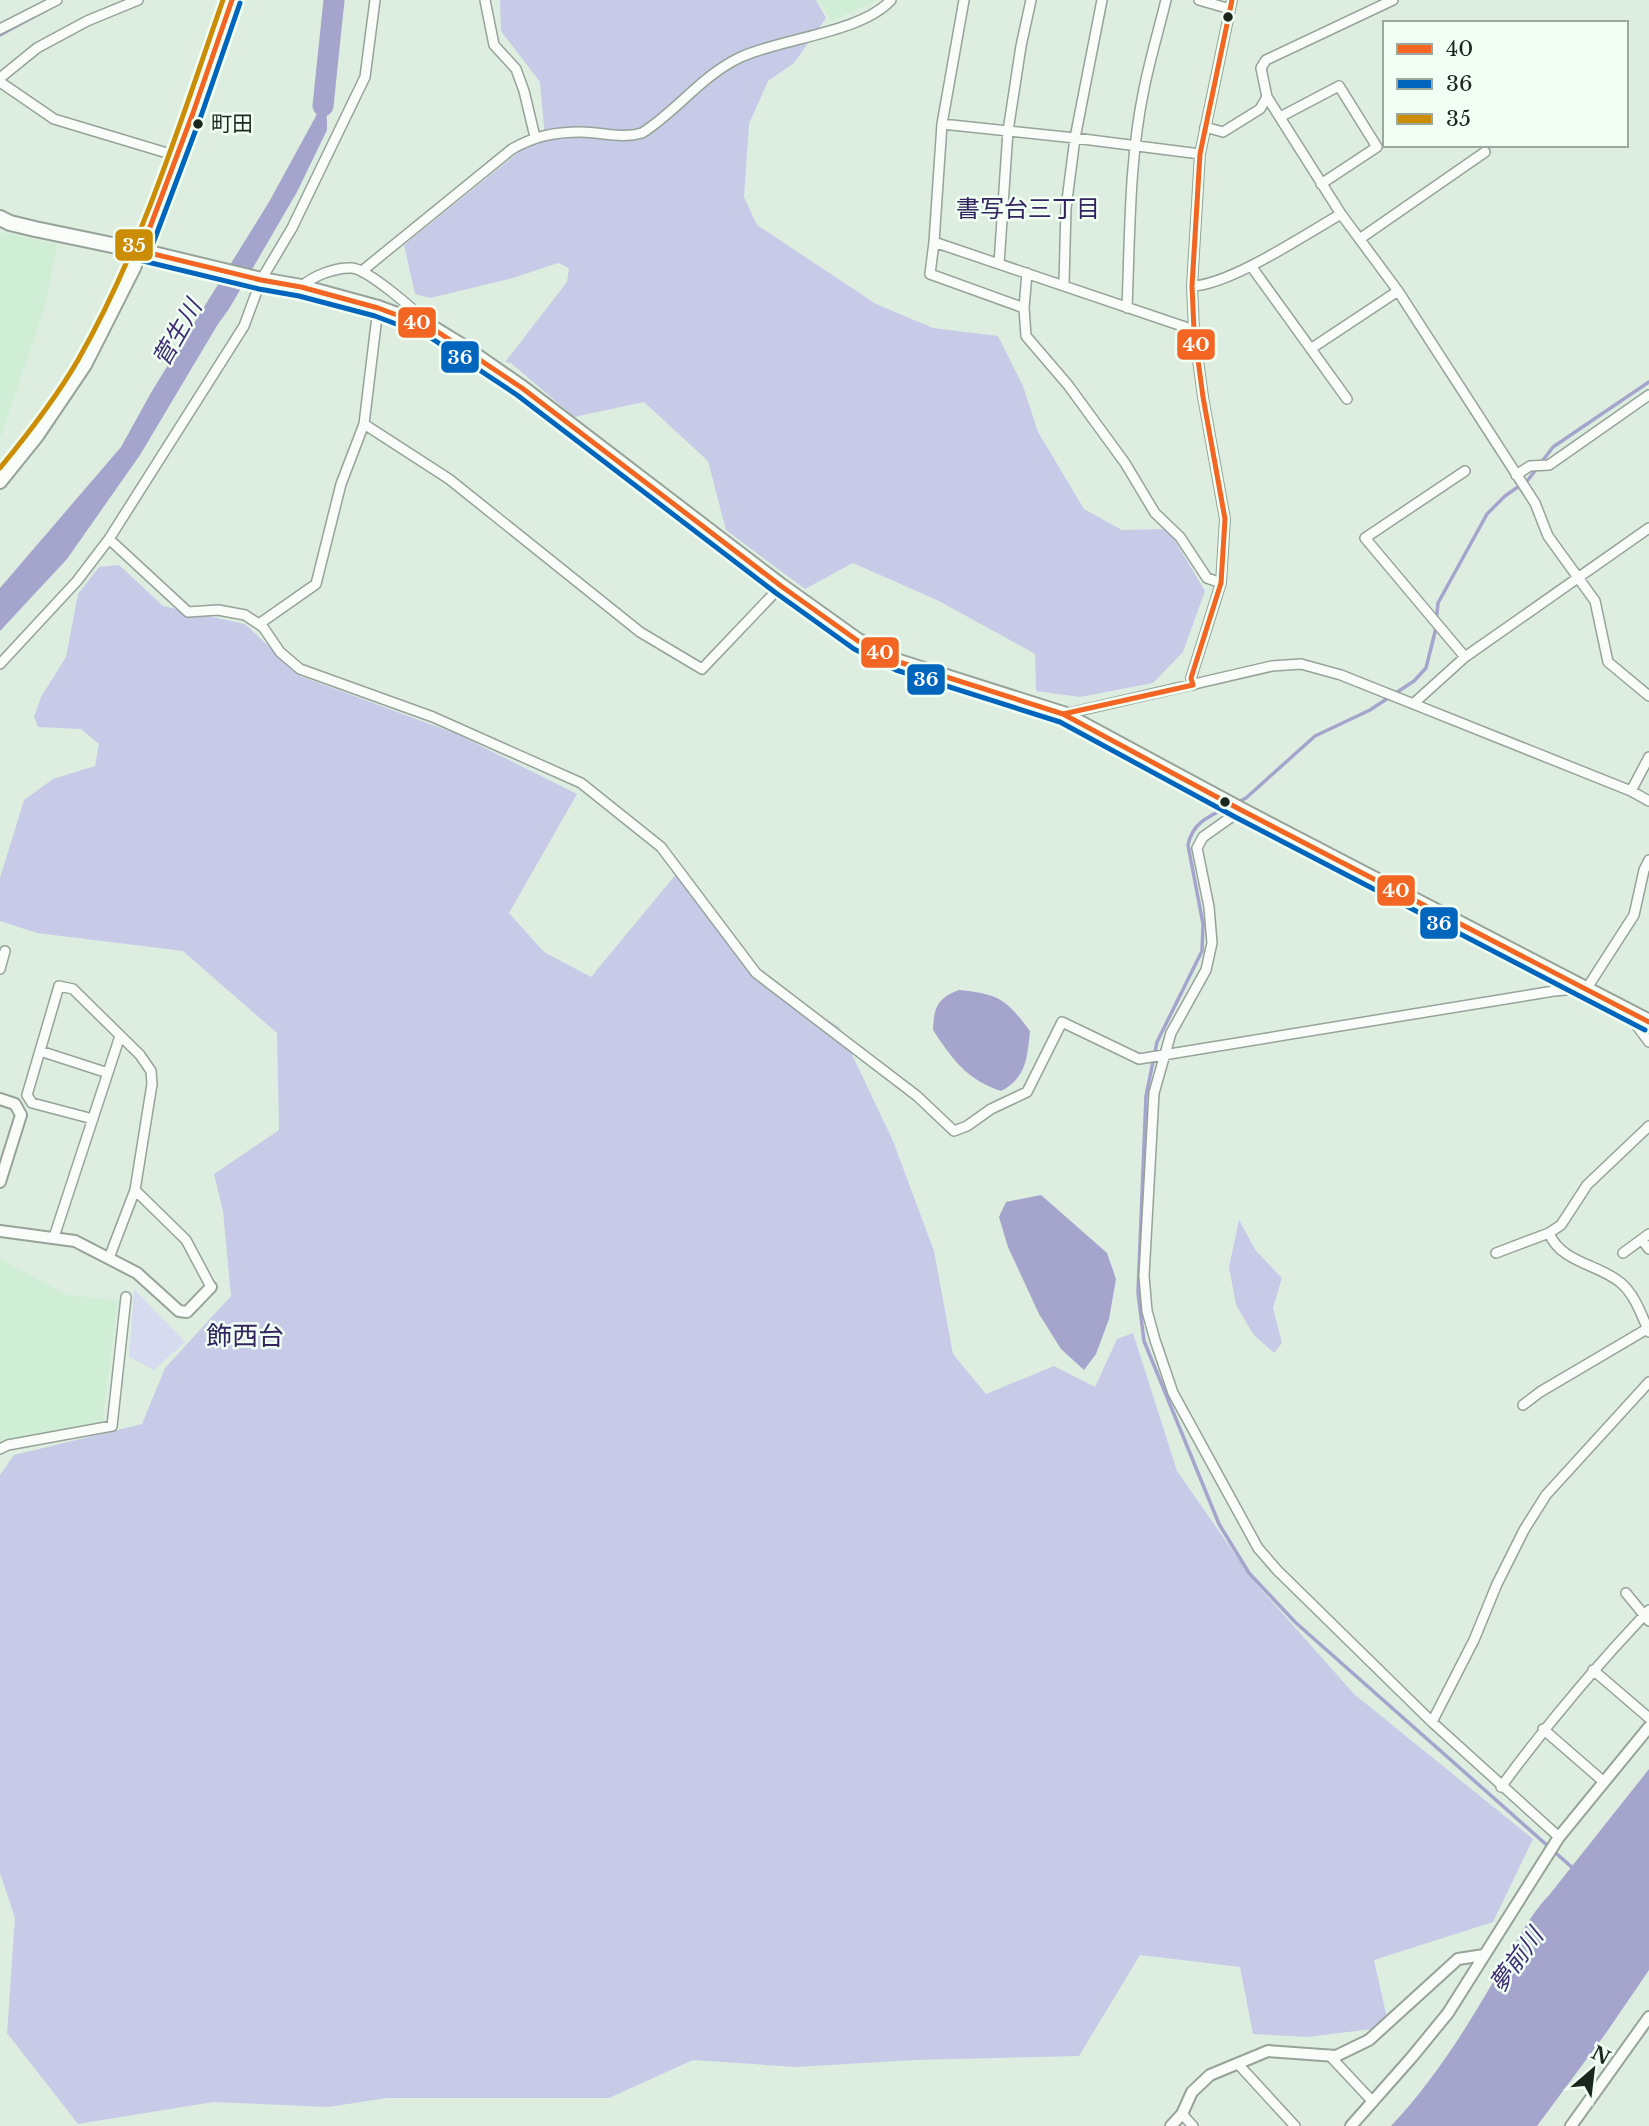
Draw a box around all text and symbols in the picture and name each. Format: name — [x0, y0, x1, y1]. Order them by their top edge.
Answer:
unlabelled marker — [1221, 10, 1235, 24]
legend — [1383, 21, 1628, 147]
text: 40 — [1446, 36, 1473, 62]
text: 36 — [1446, 71, 1472, 97]
text: 35 — [1446, 106, 1471, 132]
place label: 町田 — [211, 111, 253, 137]
marker: 町田 — [191, 117, 205, 131]
district label: 書写台三丁目 — [956, 194, 1100, 223]
line badge: 35 — [114, 228, 154, 262]
text: 35 — [122, 234, 146, 257]
water label: 菅生川 — [146, 292, 209, 371]
line badge: 40 — [397, 306, 437, 339]
text: 40 — [404, 311, 430, 334]
line badge: 40 — [1176, 328, 1216, 361]
text: 40 — [1183, 333, 1209, 356]
line badge: 36 — [440, 340, 480, 374]
text: 36 — [448, 346, 472, 369]
line badge: 40 — [860, 636, 900, 669]
text: 40 — [867, 641, 893, 664]
line badge: 36 — [906, 663, 946, 696]
text: 36 — [914, 668, 938, 691]
unlabelled marker — [1218, 795, 1232, 809]
line badge: 40 — [1376, 874, 1416, 907]
text: 40 — [1383, 879, 1409, 902]
line badge: 36 — [1419, 906, 1459, 940]
text: 36 — [1427, 912, 1451, 935]
district label: 飾西台 — [206, 1320, 284, 1352]
water label: 夢前川 — [1483, 1920, 1551, 1998]
north arrow — [1558, 2035, 1628, 2105]
text: N — [1587, 2041, 1614, 2070]

